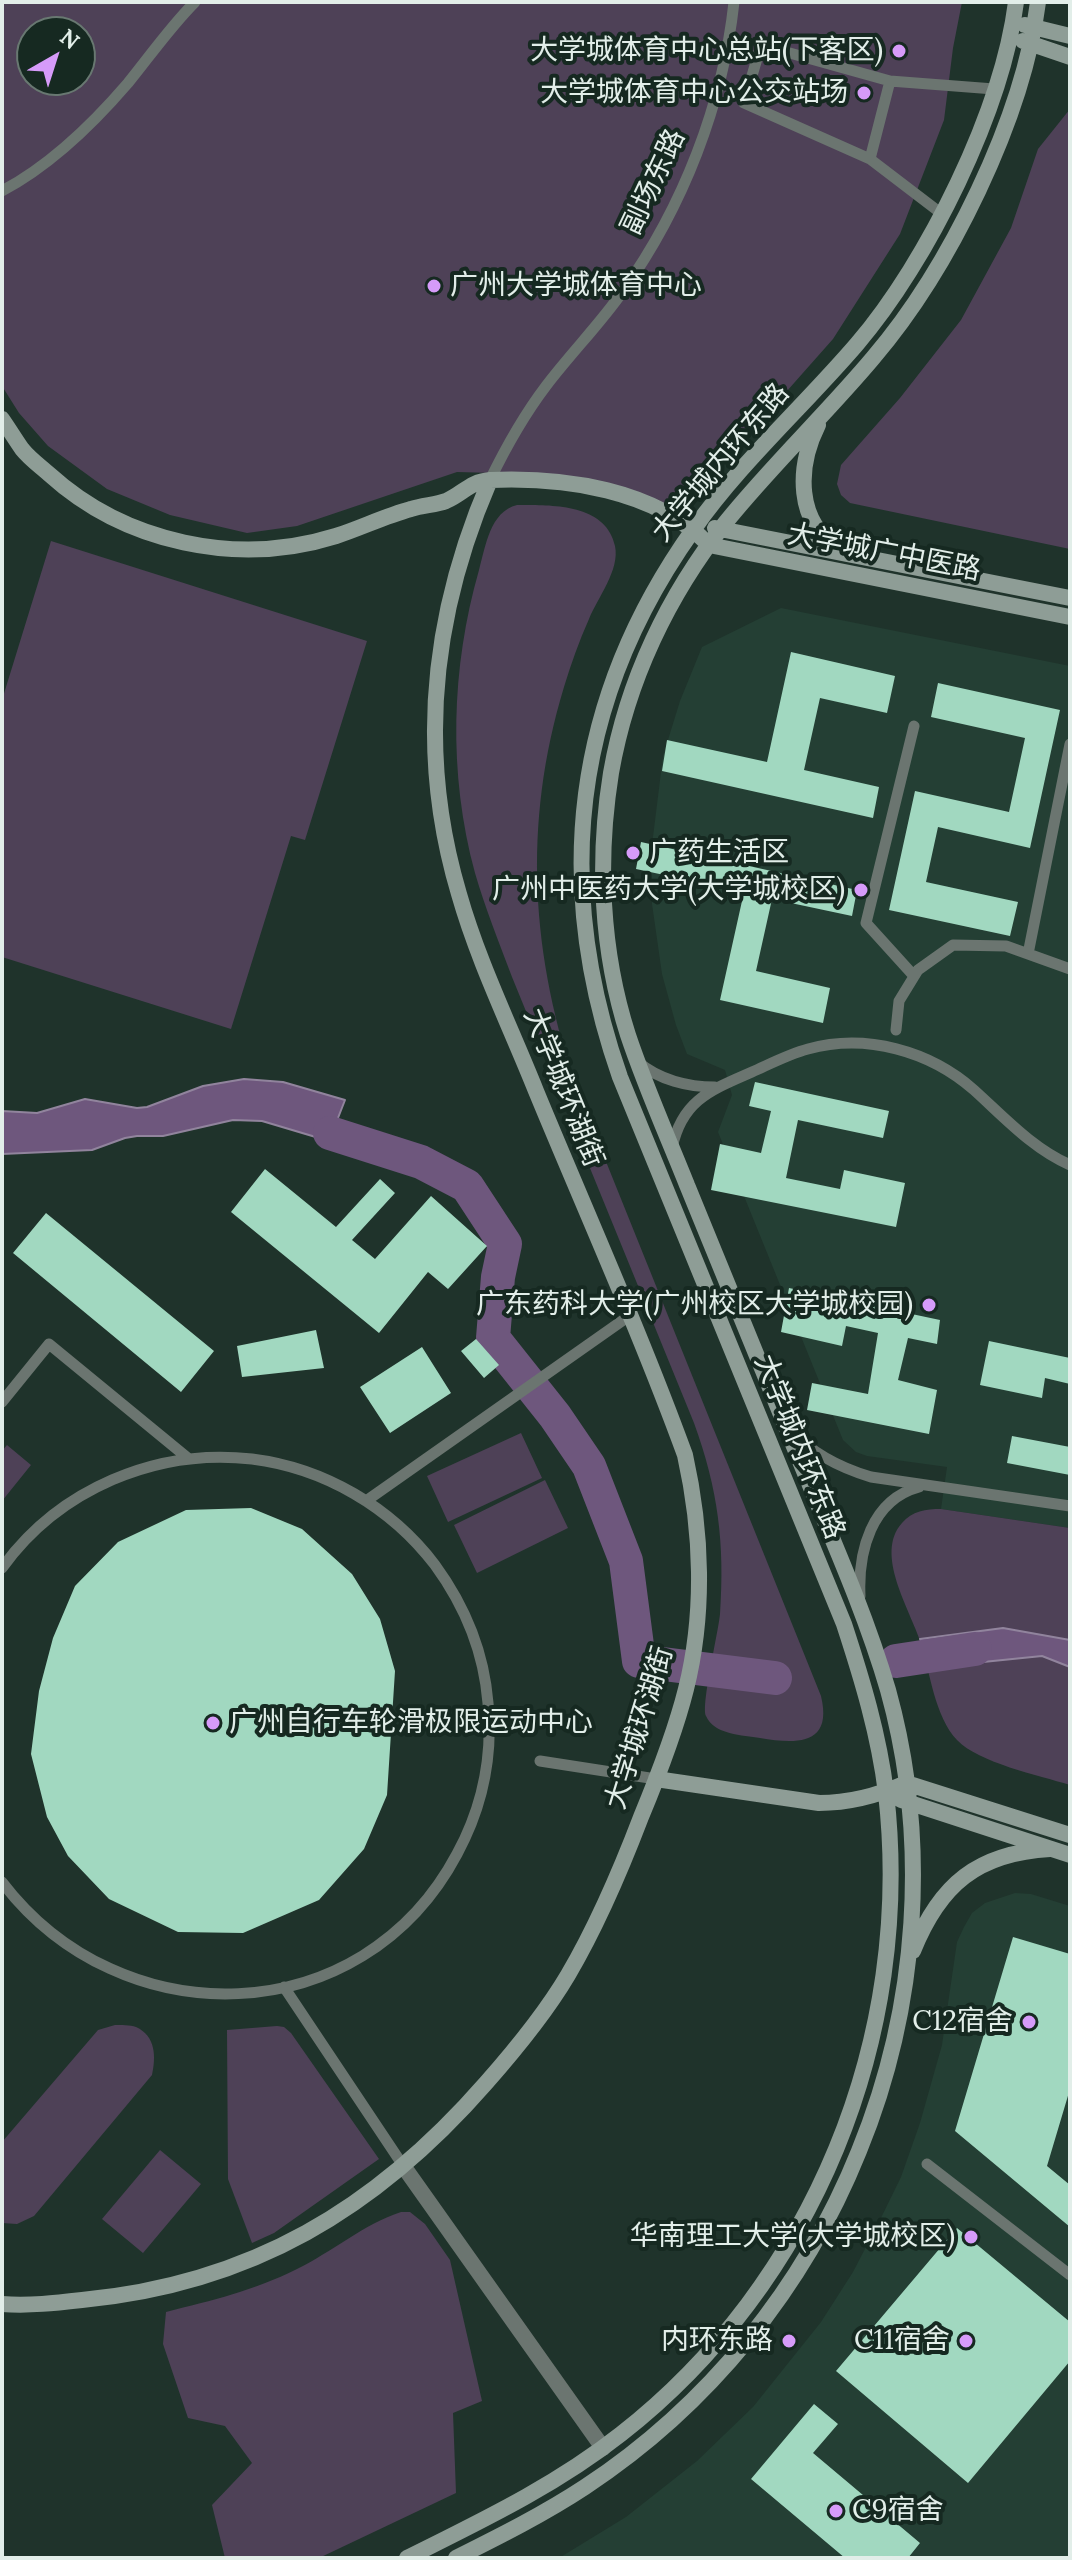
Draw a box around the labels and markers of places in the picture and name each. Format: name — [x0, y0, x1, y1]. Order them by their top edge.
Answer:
place label: 大学城体育中心总站(下客区) — [530, 34, 883, 68]
marker: 大学城体育中心总站(下客区) — [890, 42, 908, 60]
place label: 大学城体育中心公交站场 — [540, 76, 848, 110]
marker: 大学城体育中心公交站场 — [855, 84, 873, 102]
place label: 广州大学城体育中心 — [450, 269, 702, 303]
marker: 广州大学城体育中心 — [425, 277, 443, 295]
place label: 广药生活区 — [649, 836, 789, 870]
marker: 广药生活区 — [624, 844, 642, 862]
place label: 广州中医药大学(大学城校区) — [492, 873, 845, 907]
marker: 广州中医药大学(大学城校区) — [852, 881, 870, 899]
place label: 广东药科大学(广州校区大学城校园) — [476, 1288, 913, 1322]
marker: 广东药科大学(广州校区大学城校园) — [920, 1296, 938, 1314]
place label: 广州自行车轮滑极限运动中心 — [229, 1706, 593, 1740]
marker: 广州自行车轮滑极限运动中心 — [204, 1714, 222, 1732]
place label: C12宿舍 — [912, 2005, 1013, 2039]
marker: C12宿舍 — [1020, 2013, 1038, 2031]
place label: 华南理工大学(大学城校区) — [630, 2220, 955, 2254]
marker: 华南理工大学(大学城校区) — [962, 2228, 980, 2246]
place label: 内环东路 — [661, 2324, 773, 2358]
place label: C11宿舍 — [854, 2324, 950, 2358]
marker: 内环东路 — [780, 2332, 798, 2350]
marker: C11宿舍 — [957, 2332, 975, 2350]
place label: C9宿舍 — [852, 2494, 944, 2528]
marker: C9宿舍 — [827, 2502, 845, 2520]

